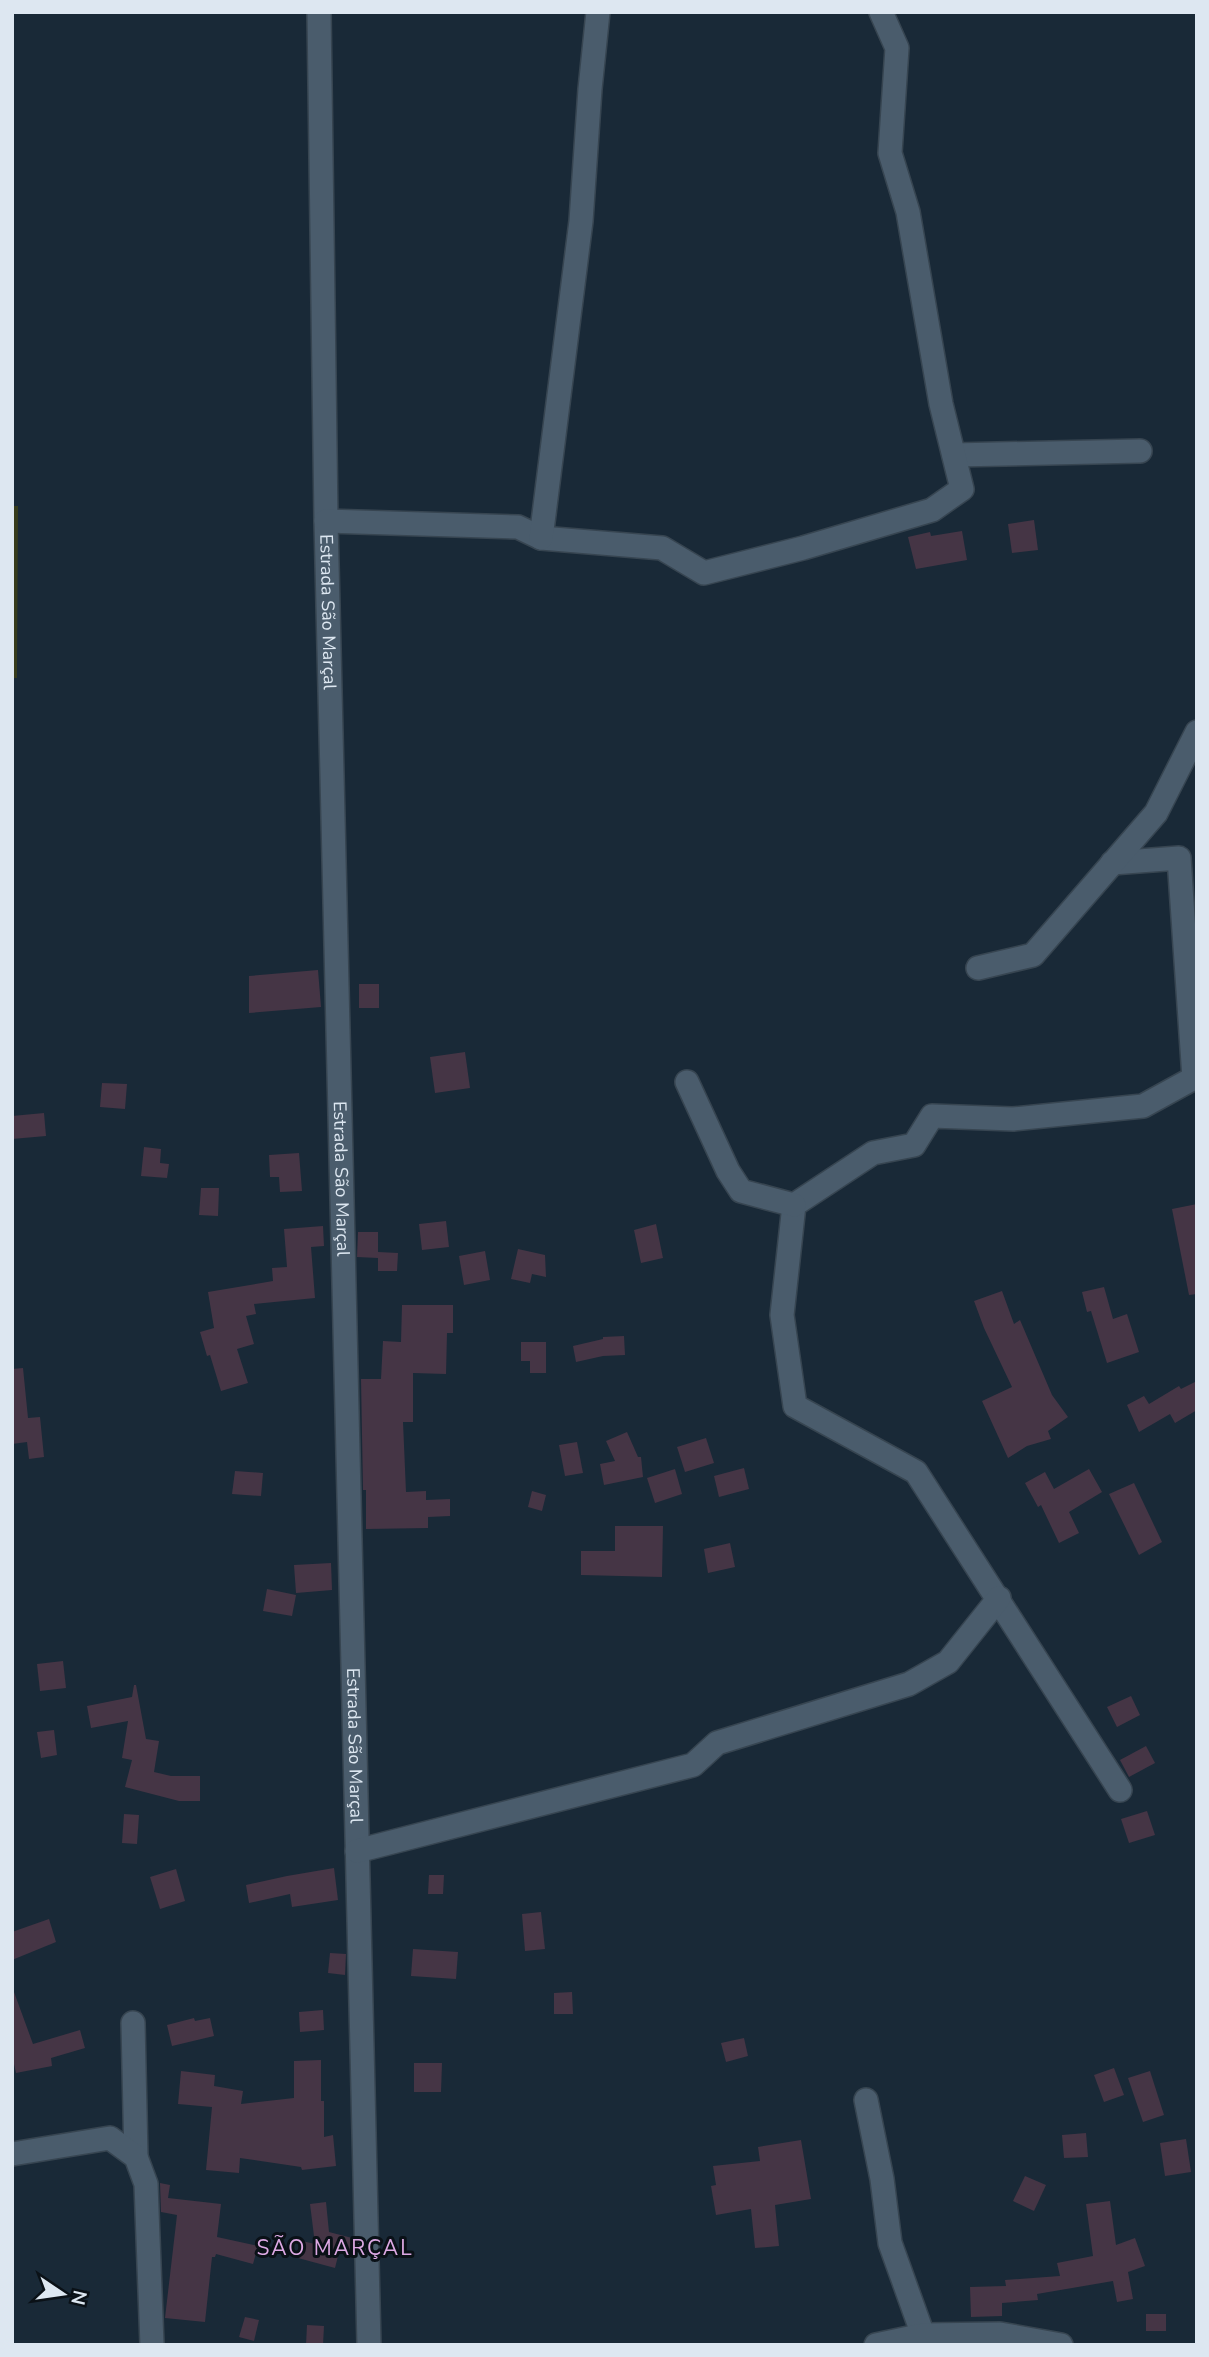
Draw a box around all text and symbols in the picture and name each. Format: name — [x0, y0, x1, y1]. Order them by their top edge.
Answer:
street label: Estrada São Marçal — [314, 534, 342, 691]
street label: Estrada São Marçal — [328, 1101, 355, 1257]
street label: Estrada São Marçal — [341, 1668, 369, 1824]
district label: SÃO MARÇAL — [256, 2234, 414, 2262]
north arrow — [28, 2259, 98, 2329]
text: N — [64, 2288, 93, 2307]

